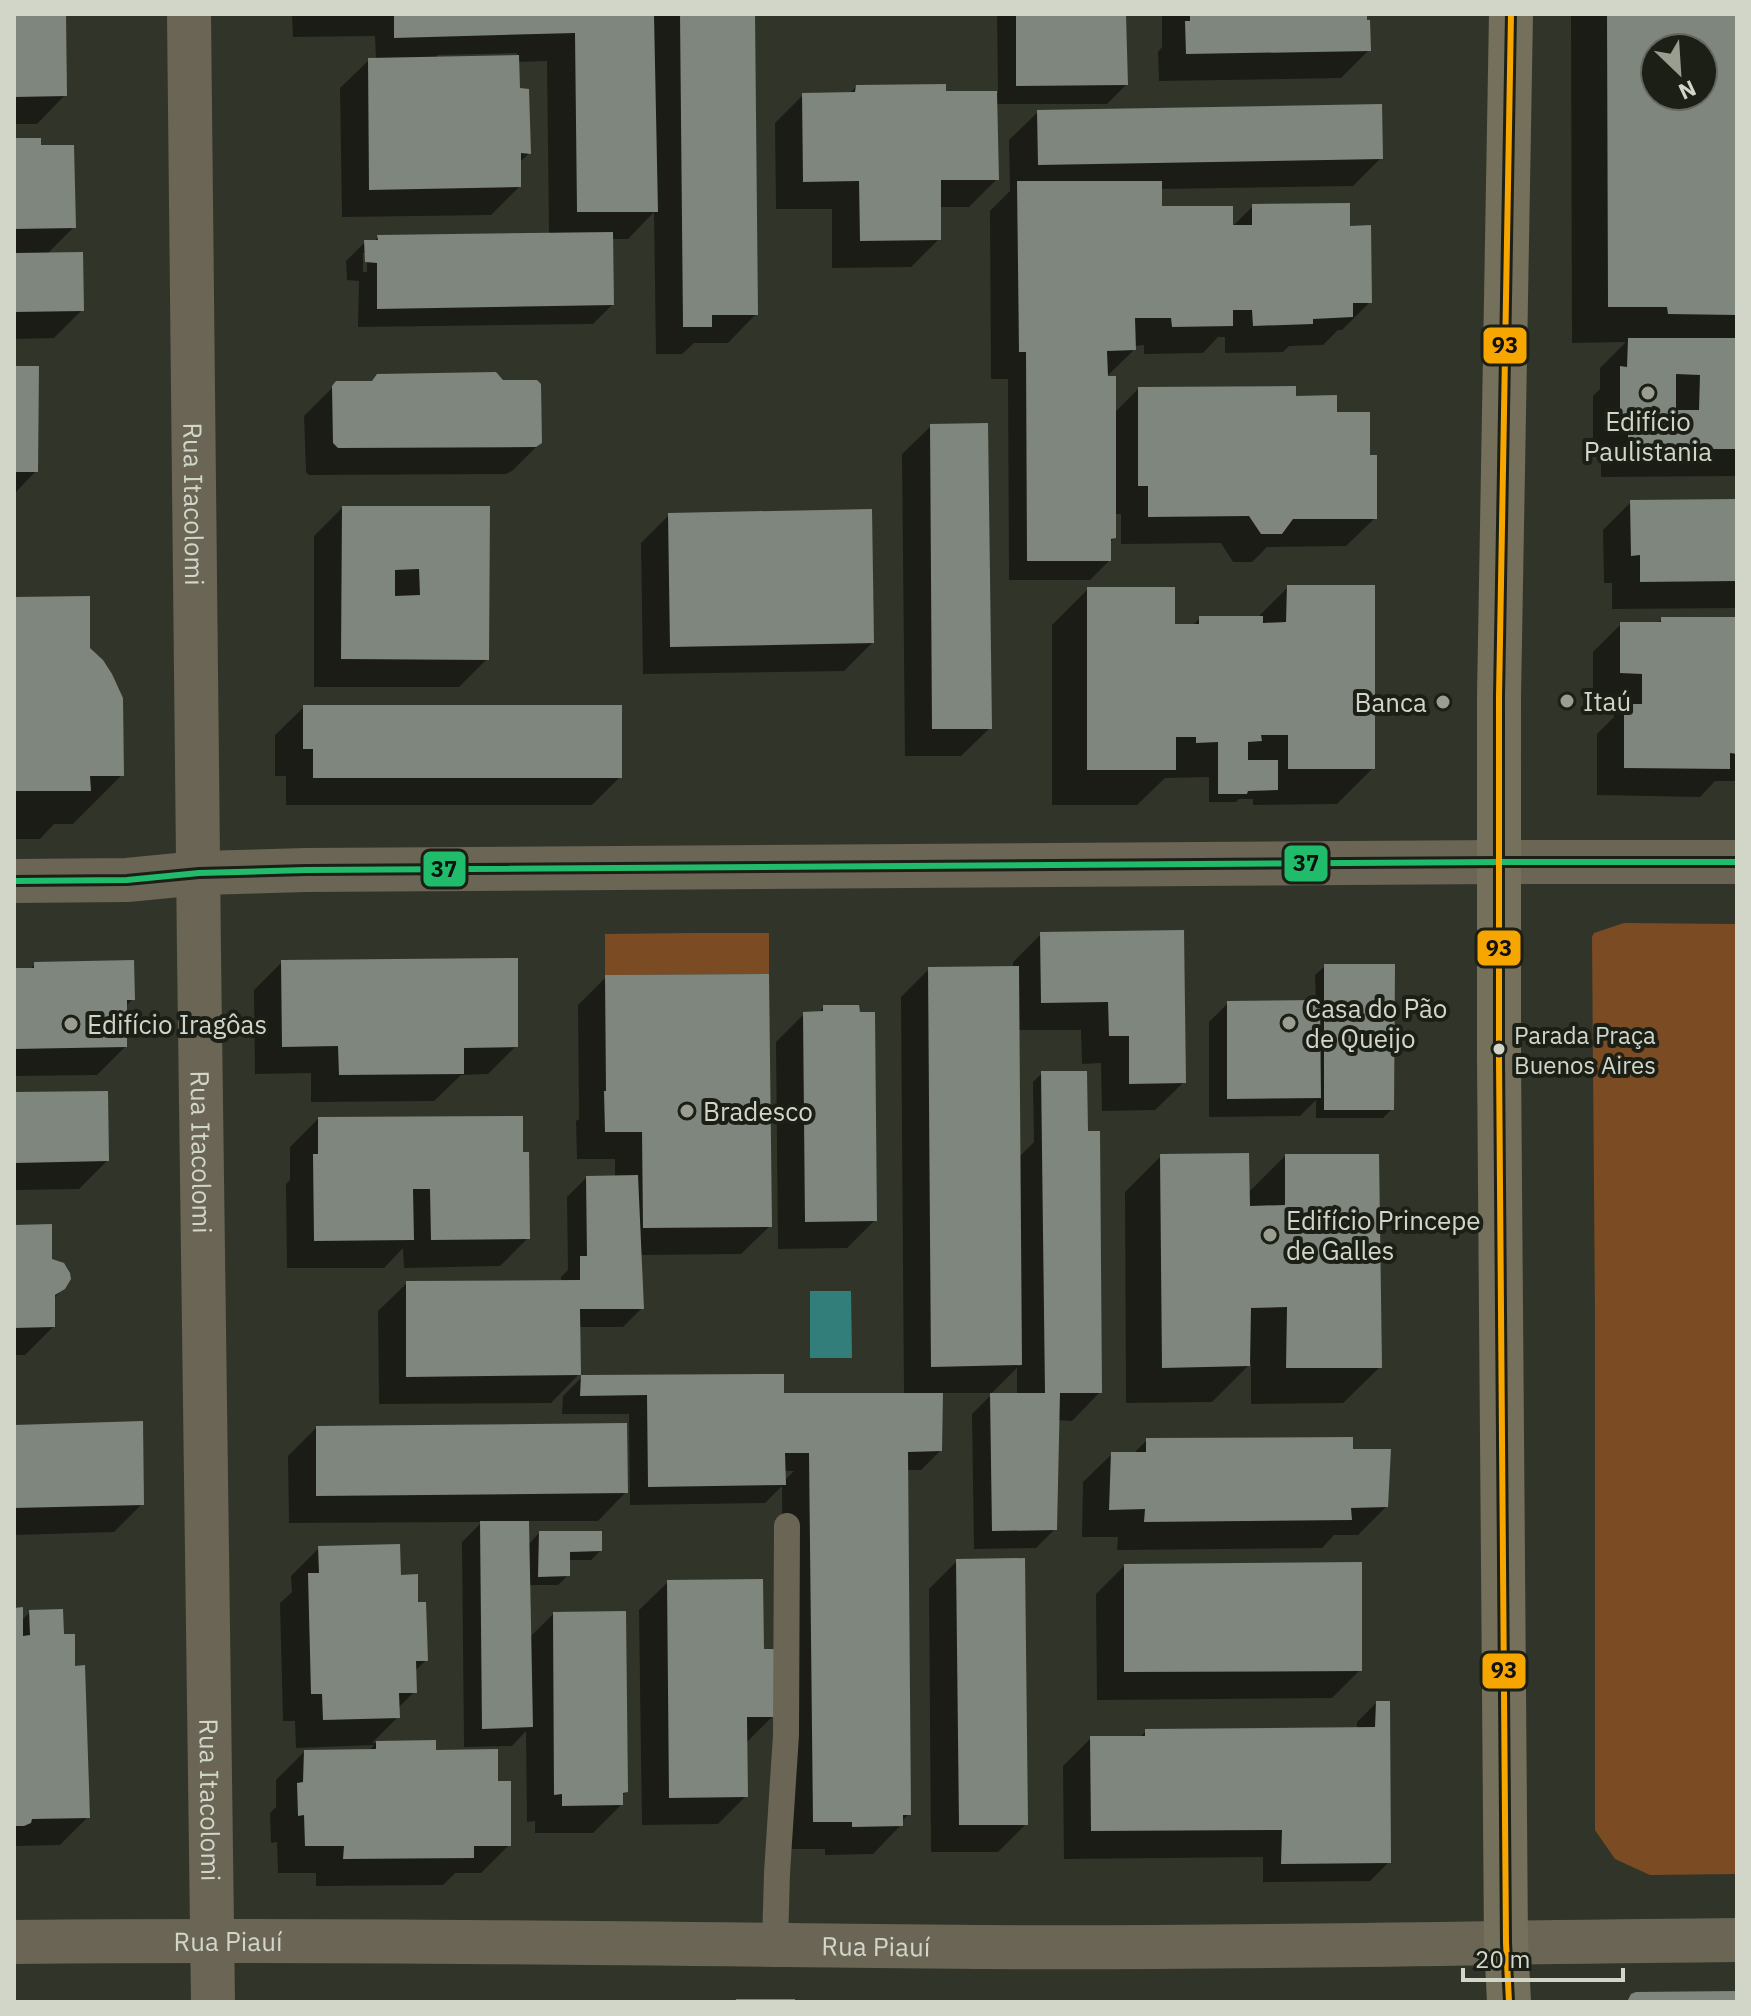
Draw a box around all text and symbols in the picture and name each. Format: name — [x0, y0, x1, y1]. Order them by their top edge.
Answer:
north arrow — [1639, 32, 1719, 112]
text: N — [1674, 74, 1701, 107]
line badge: 93 — [1482, 326, 1528, 365]
text: 93 — [1492, 330, 1518, 359]
marker: Edifício Paulistania — [1639, 384, 1657, 402]
place label: Edifício Paulistania — [1584, 404, 1712, 468]
street label: Rua Itacolomi — [176, 422, 212, 586]
place label: Itaú — [1583, 684, 1631, 718]
place label: Banca — [1354, 685, 1427, 719]
marker: Itaú — [1558, 692, 1576, 710]
marker: Banca — [1434, 693, 1452, 711]
line badge: 37 — [1283, 844, 1329, 883]
text: 37 — [1293, 848, 1319, 877]
line badge: 37 — [422, 850, 467, 888]
text: 37 — [431, 854, 457, 883]
line badge: 93 — [1476, 929, 1522, 967]
text: 93 — [1486, 933, 1512, 962]
place label: Casa do Pão de Queijo — [1305, 991, 1447, 1055]
place label: Edifício Iragôas — [87, 1007, 267, 1041]
marker: Casa do Pão de Queijo — [1280, 1014, 1298, 1032]
marker: Edifício Iragôas — [62, 1015, 80, 1033]
place label: Parada Praça Buenos Aires — [1514, 1019, 1656, 1081]
marker: Parada Praça Buenos Aires — [1491, 1041, 1507, 1057]
street label: Rua Itacolomi — [184, 1070, 220, 1234]
place label: Bradesco — [703, 1094, 813, 1128]
marker: Bradesco — [678, 1102, 696, 1120]
place label: Edifício Princepe de Galles — [1286, 1203, 1481, 1267]
marker: Edifício Princepe de Galles — [1261, 1226, 1279, 1244]
line badge: 93 — [1481, 1652, 1527, 1690]
text: 93 — [1491, 1655, 1517, 1684]
street label: Rua Itacolomi — [192, 1718, 228, 1882]
street label: Rua Piauí — [174, 1924, 283, 1958]
street label: Rua Piauí — [821, 1928, 931, 1963]
scale bar — [1463, 1932, 1623, 1982]
text: 20 m — [1475, 1943, 1530, 1975]

